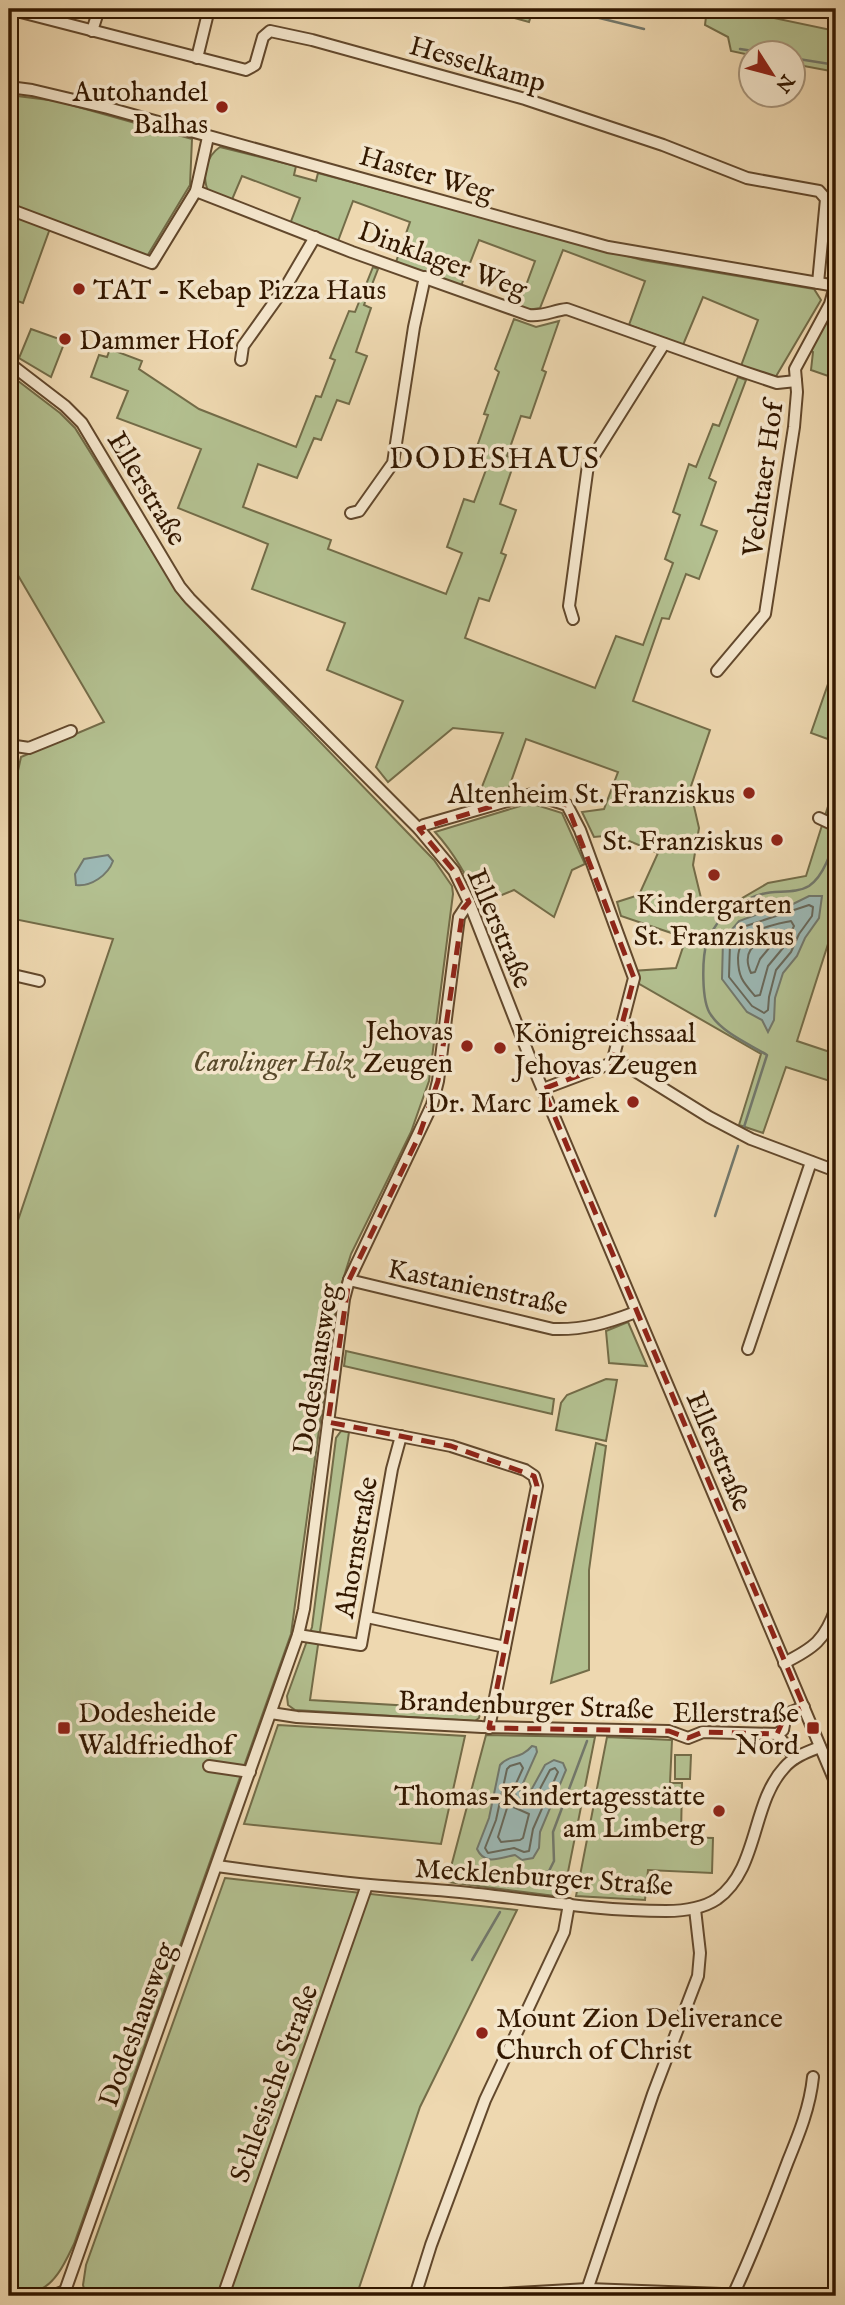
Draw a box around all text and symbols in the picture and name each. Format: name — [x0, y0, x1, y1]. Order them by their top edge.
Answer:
street label: Hesselkamp — [405, 29, 550, 102]
north arrow — [736, 38, 806, 108]
text: N — [769, 68, 799, 97]
place label: Autohandel Balhas — [72, 76, 208, 143]
marker: Autohandel Balhas — [214, 99, 230, 115]
street label: Haster Weg — [355, 140, 498, 211]
street label: Dinklager Weg — [353, 215, 532, 308]
place label: TAT - Kebap Pizza Haus — [93, 274, 386, 309]
marker: TAT - Kebap Pizza Haus — [71, 281, 87, 297]
place label: Dammer Hof — [79, 324, 240, 359]
marker: Dammer Hof — [57, 331, 73, 347]
street label: Vechtaer Hof — [736, 395, 793, 560]
street label: Ellerstraße — [98, 426, 194, 553]
district label: DODESHAUS — [389, 441, 601, 479]
place label: Altenheim St. Franziskus — [447, 778, 735, 813]
marker: Altenheim St. Franziskus — [741, 785, 757, 801]
place label: St. Franziskus — [603, 825, 763, 860]
marker: St. Franziskus — [769, 832, 785, 848]
street label: Ellerstraße — [458, 864, 540, 994]
marker: Kindergarten St. Franziskus — [706, 867, 722, 883]
place label: Kindergarten St. Franziskus — [634, 888, 794, 955]
place label: Jehovas Zeugen — [363, 1015, 453, 1082]
place label: Königreichssaal Jehovas Zeugen — [511, 1017, 698, 1084]
marker: Jehovas Zeugen — [459, 1038, 475, 1054]
marker: Königreichssaal Jehovas Zeugen — [492, 1040, 508, 1056]
park label: Carolinger Holz — [193, 1046, 356, 1081]
place label: Dr. Marc Lamek — [426, 1087, 620, 1122]
marker: Dr. Marc Lamek — [625, 1094, 641, 1110]
street label: Kastanienstraße — [384, 1252, 571, 1325]
street label: Dodeshausweg — [287, 1280, 348, 1458]
street label: Ellerstraße — [677, 1387, 759, 1517]
street label: Ahornstraße — [328, 1474, 387, 1622]
street label: Brandenburger Straße — [397, 1685, 655, 1728]
place label: Dodesheide Waldfriedhof — [78, 1697, 238, 1764]
place label: Ellerstraße Nord — [672, 1697, 799, 1764]
marker: Dodesheide Waldfriedhof — [56, 1720, 72, 1736]
marker: Ellerstraße Nord — [805, 1720, 821, 1736]
place label: Thomas-Kindertagesstätte am Limberg — [394, 1780, 706, 1847]
marker: Thomas-Kindertagesstätte am Limberg — [711, 1803, 727, 1819]
street label: Mecklenburger Straße — [413, 1852, 674, 1905]
street label: Dodeshausweg — [92, 1937, 185, 2112]
street label: Schlesische Straße — [223, 1980, 327, 2188]
place label: Mount Zion Deliverance Church of Christ — [496, 2002, 783, 2069]
marker: Mount Zion Deliverance Church of Christ — [474, 2025, 490, 2041]

